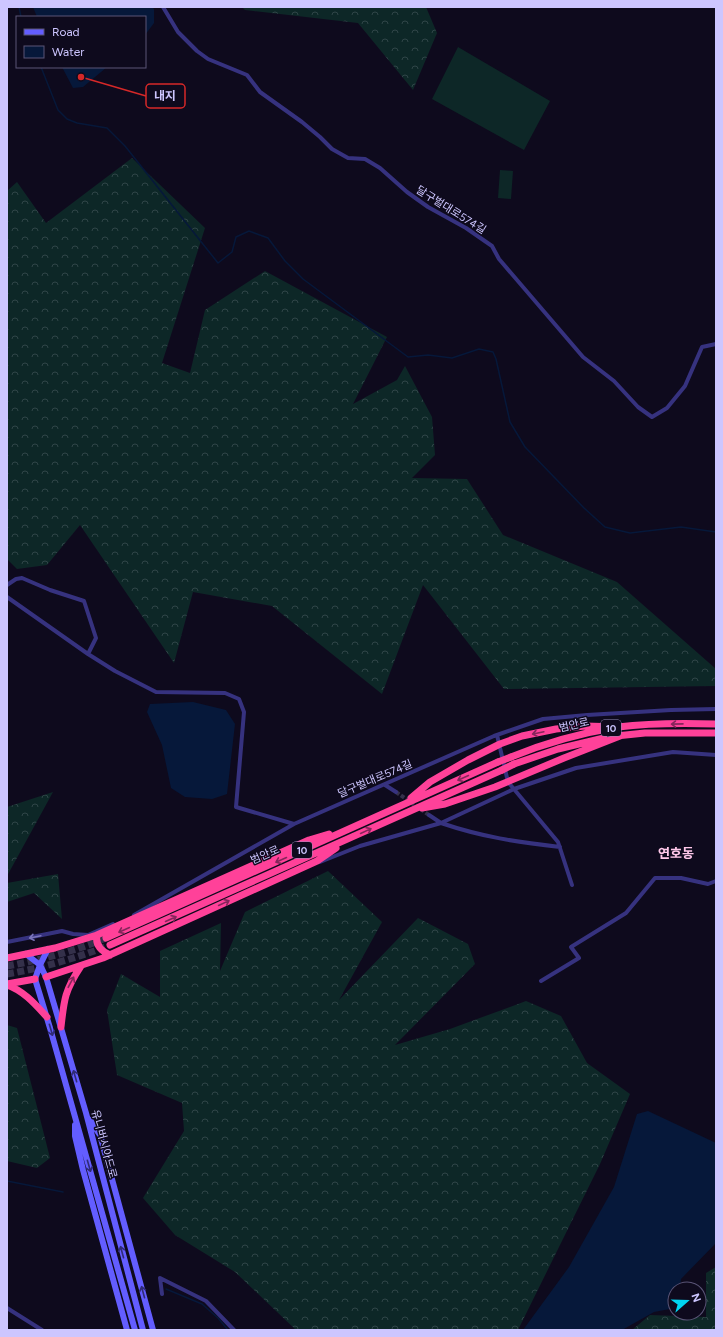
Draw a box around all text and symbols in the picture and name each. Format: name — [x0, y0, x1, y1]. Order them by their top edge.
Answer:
legend — [16, 16, 146, 68]
text: Road — [52, 25, 80, 39]
text: Water — [52, 45, 84, 59]
callout: 내지 — [146, 84, 185, 108]
text: 내지 — [154, 89, 176, 103]
street label: 달구벌대로574길 — [414, 183, 488, 237]
street label: 범안로 — [558, 715, 590, 735]
road number: 10 — [601, 720, 621, 736]
one-way arrow — [671, 720, 684, 728]
one-way arrow — [532, 729, 545, 737]
street label: 달구벌대로574길 — [336, 757, 414, 801]
one-way arrow — [457, 774, 469, 782]
one-way arrow — [360, 827, 372, 834]
road number: 10 — [292, 842, 312, 858]
street label: 범안로 — [248, 843, 282, 867]
district label: 연호동 — [658, 846, 694, 861]
one-way arrow — [275, 857, 287, 864]
one-way arrow — [218, 899, 230, 907]
one-way arrow — [165, 915, 177, 922]
one-way arrow — [118, 927, 130, 935]
one-way arrow — [29, 933, 42, 941]
one-way arrow — [68, 976, 75, 988]
one-way arrow — [48, 1023, 55, 1036]
one-way arrow — [71, 1069, 78, 1082]
street label: 유니버시아드로 — [89, 1108, 119, 1180]
one-way arrow — [86, 1159, 94, 1172]
one-way arrow — [118, 1245, 125, 1258]
north arrow — [667, 1281, 707, 1321]
one-way arrow — [138, 1286, 146, 1299]
text: N — [688, 1292, 703, 1304]

